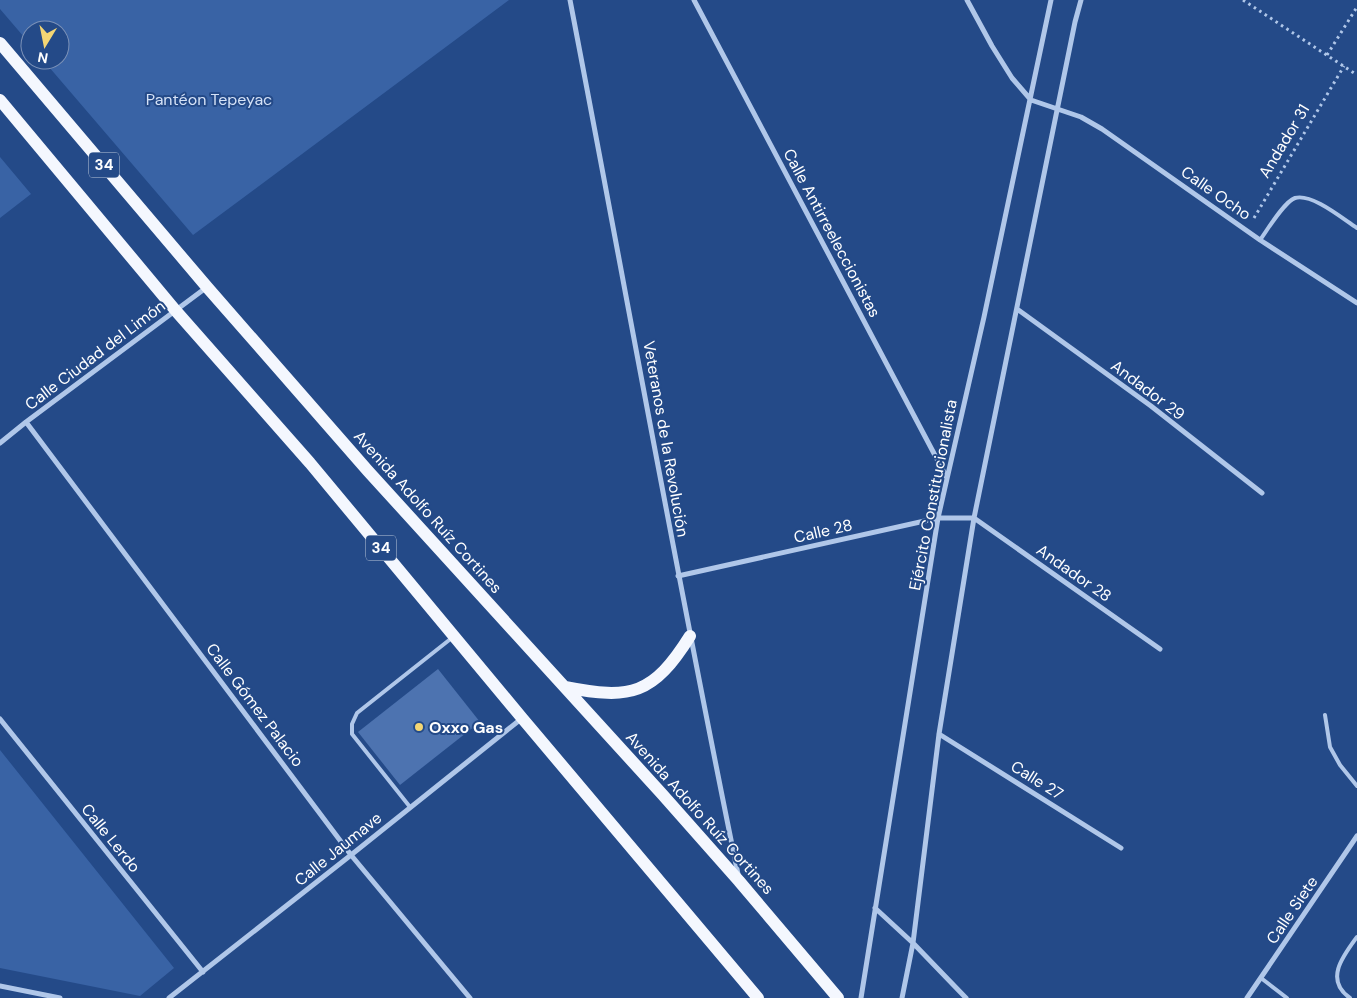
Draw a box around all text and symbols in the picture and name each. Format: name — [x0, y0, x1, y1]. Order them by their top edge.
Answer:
north arrow — [20, 20, 70, 70]
text: N — [36, 48, 49, 68]
park label: Pantéon Tepeyac — [146, 89, 272, 110]
street label: Andador 31 — [1254, 100, 1314, 182]
street label: Calle Antirreeleccionistas — [779, 145, 885, 321]
road number: 34 — [89, 152, 119, 178]
street label: Calle Ocho — [1177, 161, 1255, 225]
street label: Calle Ciudad del Limón — [21, 295, 169, 415]
street label: Veteranos de la Revolución — [638, 339, 694, 539]
street label: Andador 29 — [1107, 355, 1189, 425]
street label: Ejército Constitucionalista — [904, 398, 962, 592]
street label: Avenida Adolfo Ruíz Cortines — [349, 426, 507, 598]
street label: Calle 28 — [792, 514, 854, 548]
road number: 34 — [366, 536, 396, 560]
street label: Andador 28 — [1032, 539, 1116, 607]
street label: Calle Gómez Palacio — [202, 639, 308, 771]
place label: Oxxo Gas — [429, 717, 503, 738]
marker: Oxxo Gas — [413, 721, 425, 733]
street label: Avenida Adolfo Ruíz Cortines — [621, 727, 779, 899]
street label: Calle 27 — [1007, 756, 1067, 804]
street label: Calle Lerdo — [77, 799, 145, 877]
street label: Calle Jaumave — [290, 807, 386, 891]
street label: Calle Siete — [1262, 872, 1322, 948]

